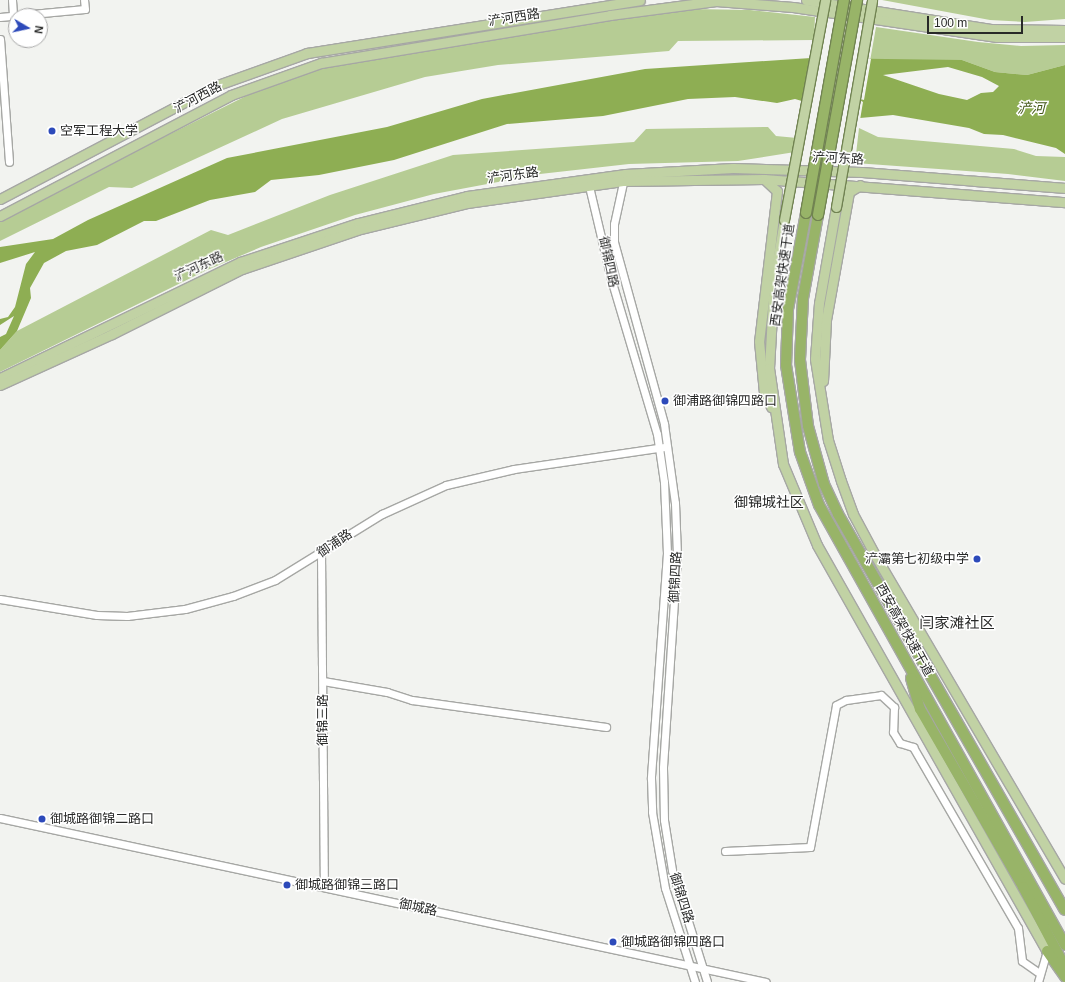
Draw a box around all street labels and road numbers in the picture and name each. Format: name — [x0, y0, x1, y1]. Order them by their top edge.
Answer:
street label: 浐河西路 — [487, 6, 541, 30]
street label: 浐河西路 — [171, 79, 225, 117]
street label: 浐河东路 — [812, 150, 864, 168]
street label: 浐河东路 — [486, 165, 540, 187]
street label: 西安高架快速干道 — [768, 222, 798, 328]
street label: 御锦四路 — [595, 235, 621, 289]
street label: 浐河东路 — [172, 249, 226, 285]
street label: 御浦路 — [314, 527, 356, 561]
street label: 御锦四路 — [667, 551, 685, 603]
street label: 西安高架快速干道 — [872, 581, 936, 679]
street label: 御锦三路 — [315, 694, 331, 746]
street label: 御锦四路 — [666, 871, 696, 925]
street label: 御城路 — [397, 896, 439, 920]

